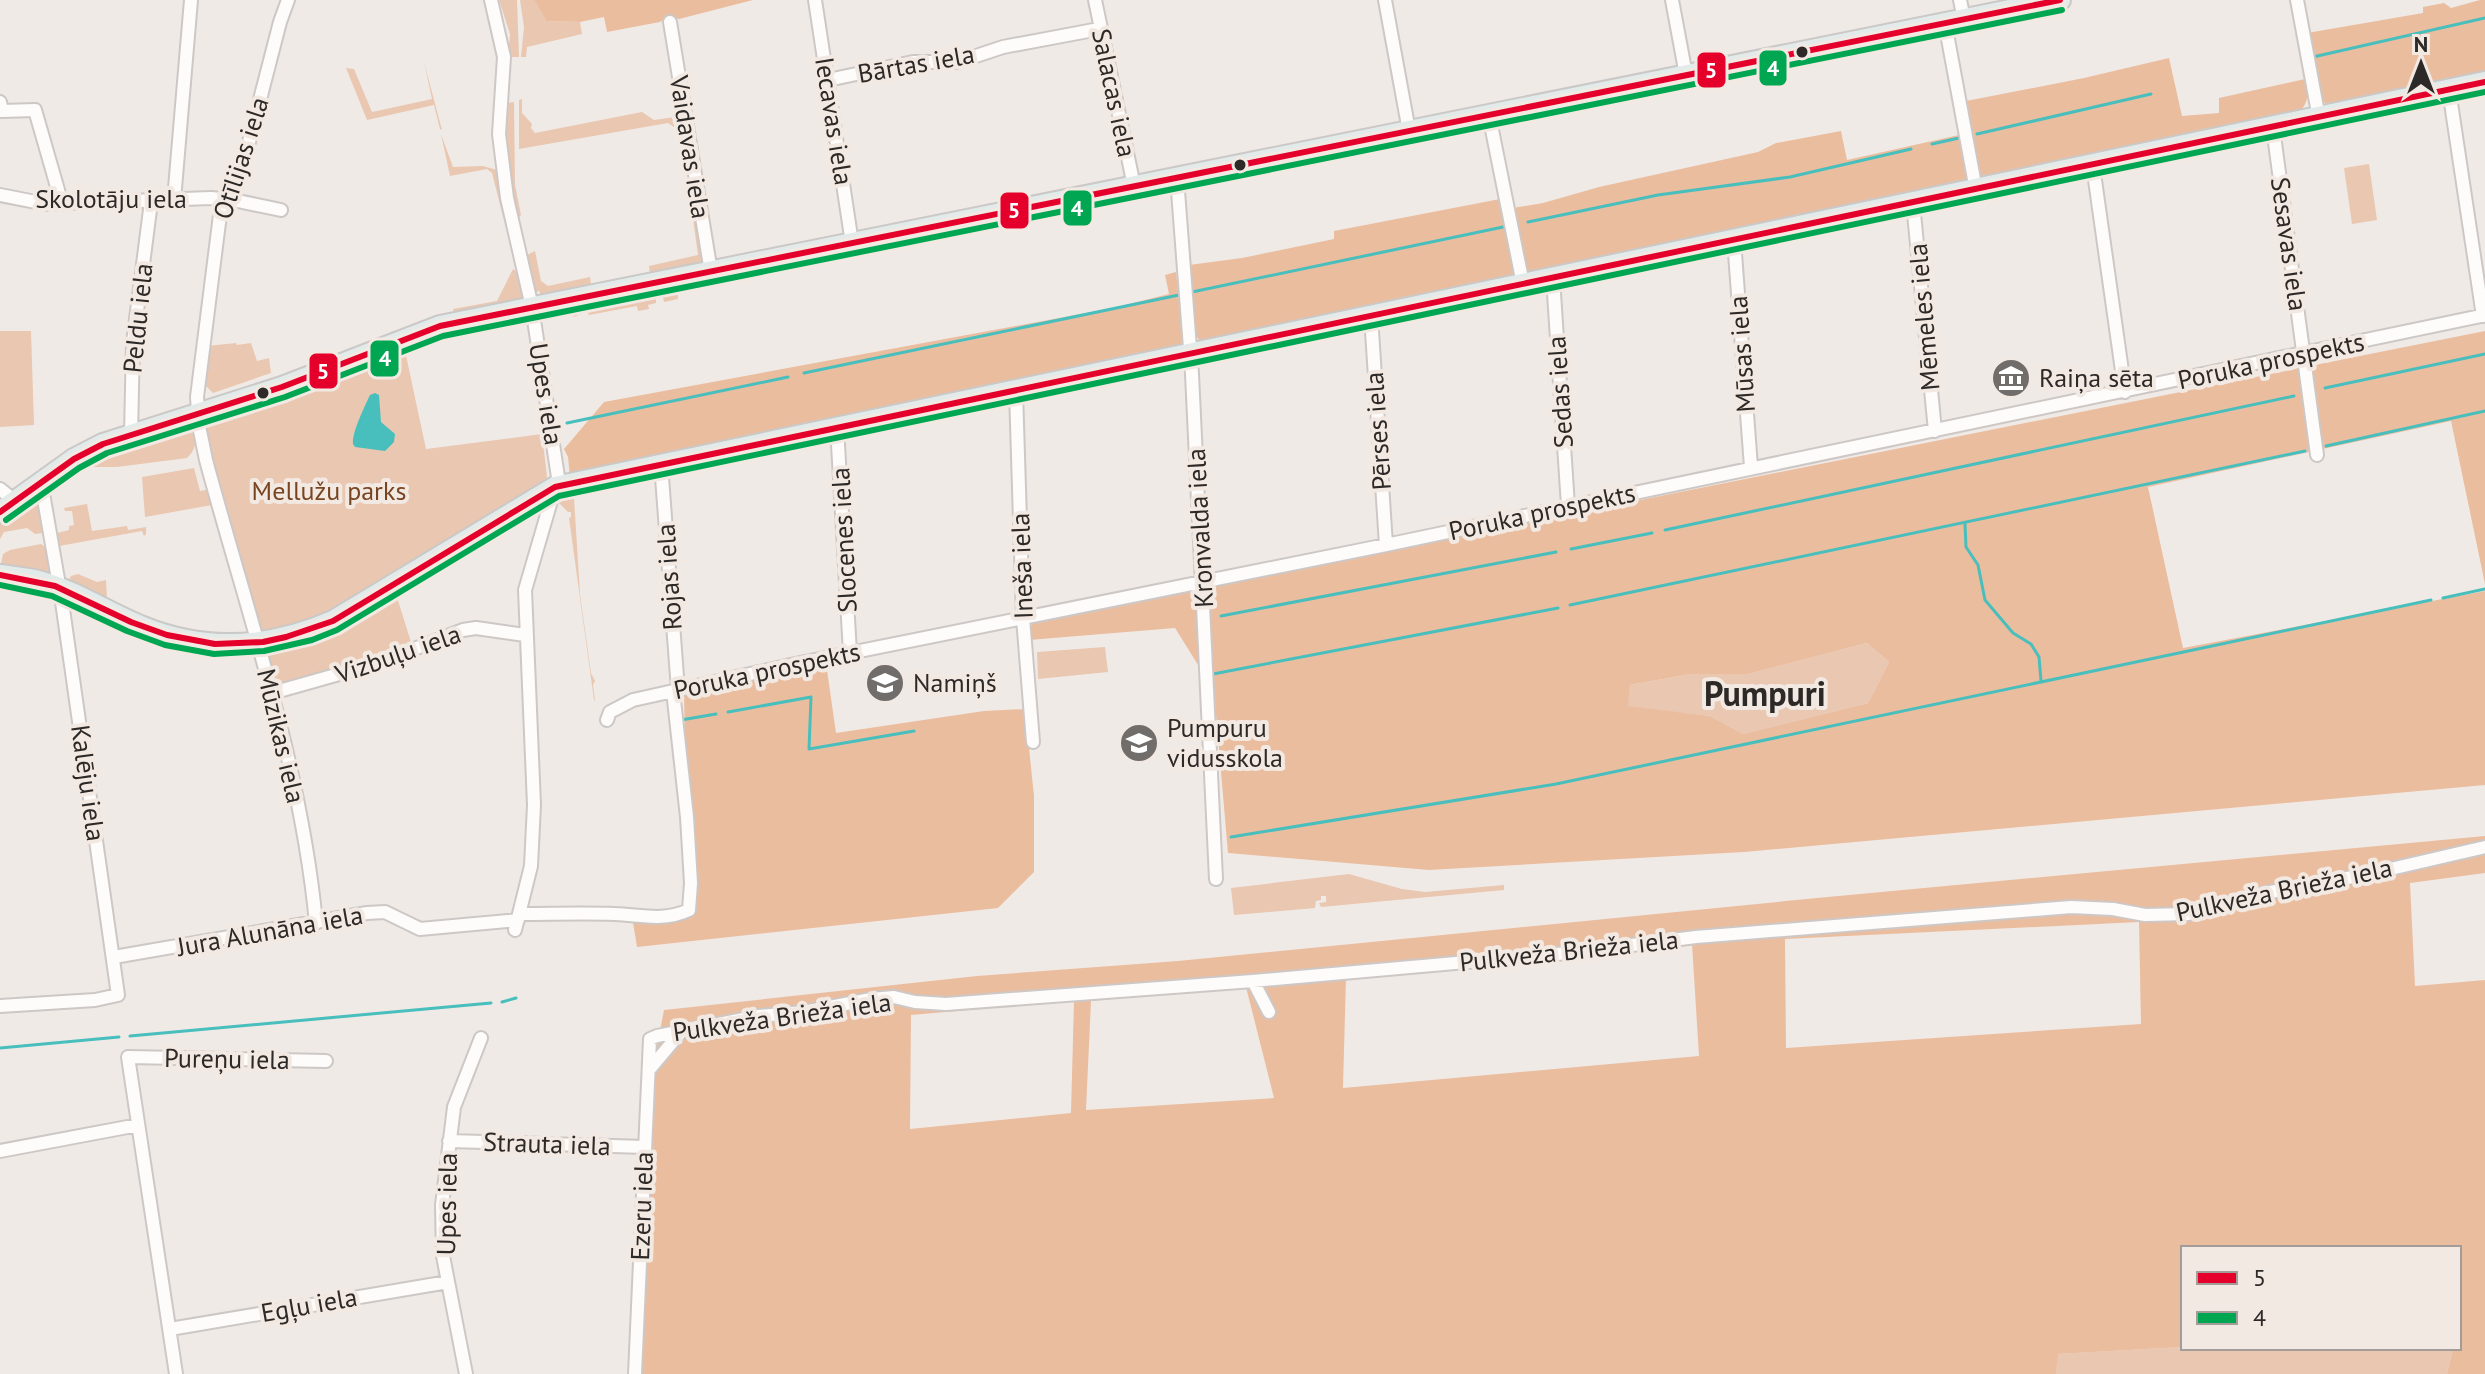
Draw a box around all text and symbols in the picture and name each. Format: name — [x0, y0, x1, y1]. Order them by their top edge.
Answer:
north arrow — [2381, 24, 2461, 104]
street label: Salacas iela — [1085, 26, 1144, 160]
text: N — [2414, 30, 2428, 58]
street label: Bārtas iela — [855, 37, 977, 90]
unlabelled marker — [1794, 44, 1810, 60]
line badge: 4 — [1758, 49, 1788, 87]
line badge: 5 — [1696, 51, 1727, 89]
text: 4 — [1767, 54, 1780, 82]
street label: Iecavas iela — [808, 55, 861, 187]
text: 5 — [1705, 56, 1717, 84]
street label: Vaidavas iela — [663, 72, 718, 221]
street label: Otīlijas iela — [205, 93, 276, 223]
unlabelled marker — [1232, 157, 1248, 173]
street label: Sesavas iela — [2264, 175, 2315, 313]
street label: Skolotāju iela — [35, 182, 187, 215]
line badge: 4 — [1062, 189, 1093, 227]
line badge: 5 — [999, 191, 1030, 230]
text: 4 — [1071, 194, 1084, 222]
text: 5 — [1008, 196, 1020, 224]
street label: Mēmeles iela — [1901, 242, 1946, 392]
street label: Peldu iela — [115, 262, 160, 374]
street label: Mūsas iela — [1721, 295, 1762, 414]
street label: Poruka prospekts — [2175, 325, 2367, 396]
street label: Sedas iela — [1539, 335, 1580, 449]
line badge: 4 — [369, 339, 400, 378]
street label: Upes iela — [522, 341, 571, 447]
text: 4 — [379, 344, 392, 372]
line badge: 5 — [308, 352, 339, 390]
text: 5 — [317, 357, 329, 385]
museum icon: Raiņa sēta — [1990, 357, 2032, 399]
place label: Raiņa sēta — [2039, 361, 2154, 394]
street label: Pērses iela — [1357, 371, 1398, 491]
unlabelled marker — [255, 385, 271, 401]
street label: Kronvalda iela — [1179, 447, 1220, 609]
street label: Slocenes iela — [823, 466, 864, 614]
park label: Mellužu parks — [252, 474, 406, 507]
street label: Poruka prospekts — [1446, 476, 1638, 547]
street label: Ineša iela — [1003, 512, 1040, 620]
street label: Rojas iela — [648, 523, 689, 631]
street label: Vizbuļu iela — [330, 617, 465, 691]
street label: Poruka prospekts — [671, 635, 863, 706]
school or university icon: Namiņš — [864, 662, 906, 704]
street label: Mūzikas iela — [250, 665, 313, 806]
place label: Namiņš — [913, 666, 997, 699]
district label: Pumpuri — [1704, 671, 1826, 715]
place label: Pumpuru vidusskola — [1167, 711, 1283, 774]
school or university icon: Pumpuru vidusskola — [1118, 722, 1160, 764]
street label: Kalēju iela — [64, 723, 113, 843]
street label: Pulkveža Brieža iela — [2173, 850, 2395, 929]
street label: Jura Alunāna iela — [173, 898, 365, 963]
street label: Pulkveža Brieža iela — [1458, 923, 1680, 978]
street label: Pulkveža Brieža iela — [671, 985, 893, 1048]
street label: Pureņu iela — [164, 1041, 290, 1076]
street label: Strauta iela — [483, 1125, 611, 1162]
street label: Ezeru iela — [623, 1151, 660, 1261]
street label: Upes iela — [429, 1152, 464, 1256]
legend — [2181, 1246, 2461, 1350]
text: 5 — [2253, 1262, 2266, 1293]
street label: Egļu iela — [258, 1280, 360, 1329]
text: 4 — [2253, 1302, 2266, 1333]

